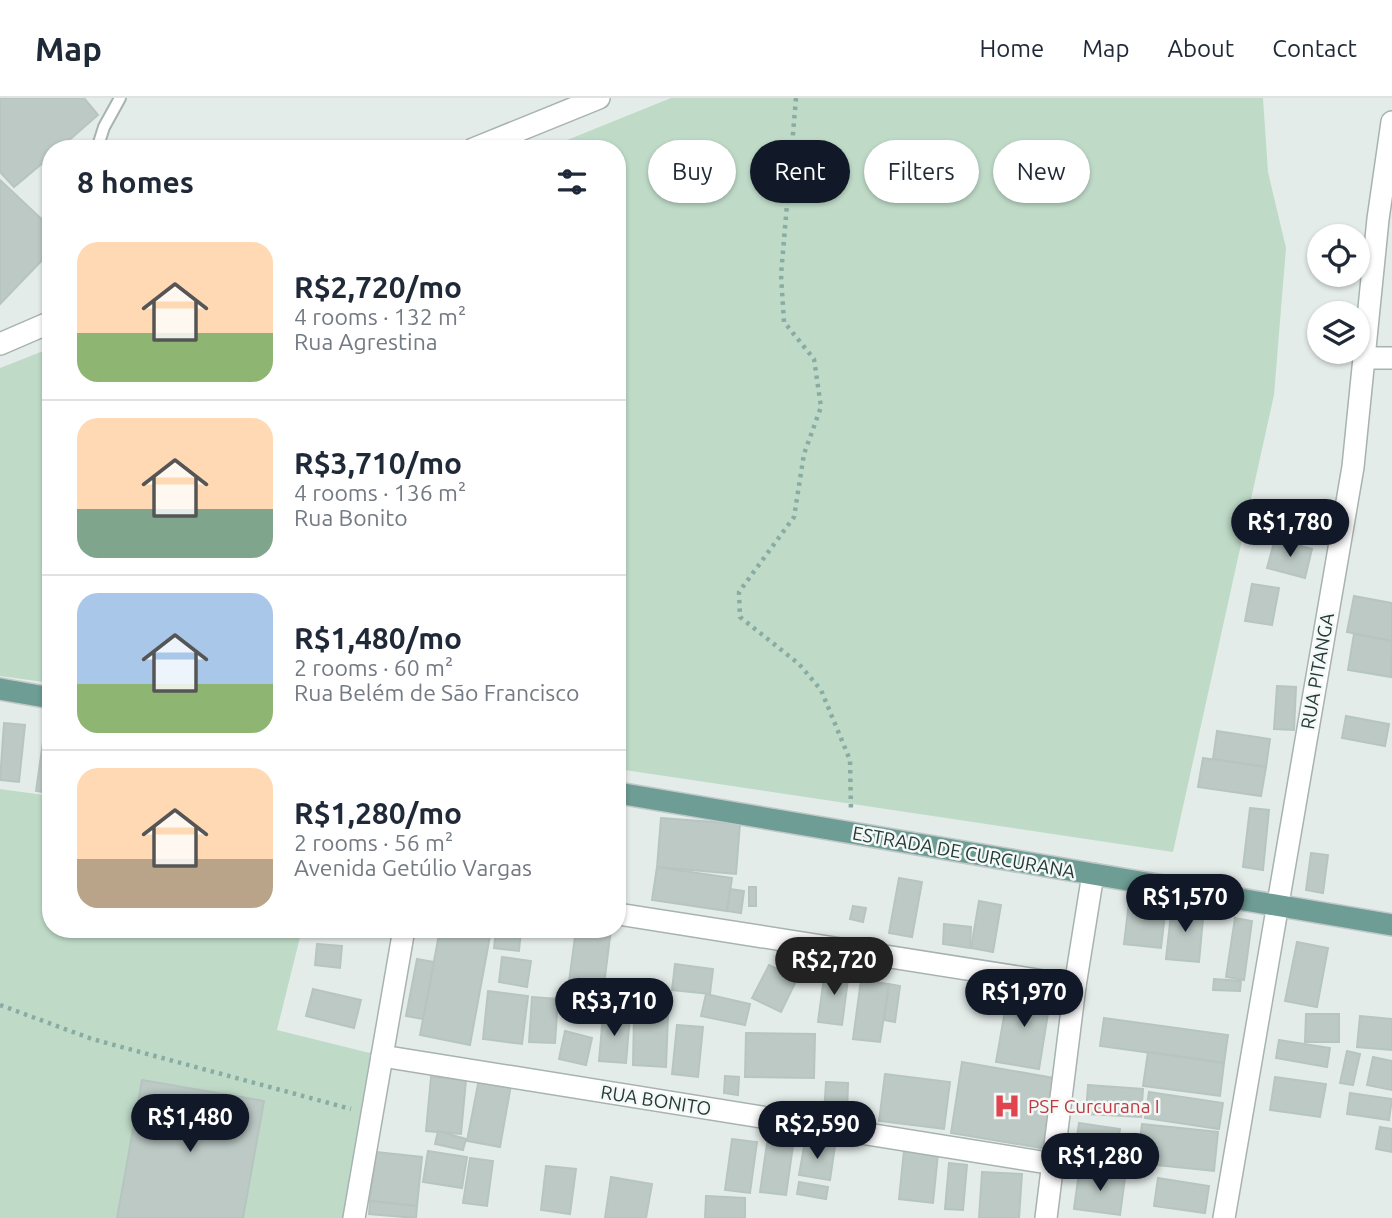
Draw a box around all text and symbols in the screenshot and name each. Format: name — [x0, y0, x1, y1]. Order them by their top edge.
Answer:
text: Map — [35, 30, 102, 67]
text: Home — [979, 35, 1044, 62]
text: Map — [1082, 35, 1129, 62]
text: About — [1167, 35, 1234, 62]
text: Contact — [1272, 35, 1357, 62]
chip: Buy — [648, 140, 736, 203]
chip: Rent — [750, 140, 850, 203]
chip: Filters — [864, 140, 979, 203]
chip: New — [993, 140, 1090, 203]
icon: filters — [553, 163, 591, 201]
text: 8 homes — [77, 165, 194, 199]
map controls — [1307, 224, 1370, 364]
button: locate — [1307, 224, 1370, 287]
icon: home — [133, 270, 217, 354]
text: R$2,720/mo — [294, 270, 462, 304]
button: layers — [1307, 301, 1370, 364]
text: 4 rooms · 132 m² — [294, 304, 466, 329]
text: Rua Agrestina — [294, 329, 438, 354]
icon: home — [133, 446, 217, 530]
text: R$3,710/mo — [294, 446, 462, 480]
text: 4 rooms · 136 m² — [294, 480, 466, 505]
pin: R$1,780 — [1225, 500, 1355, 559]
text: Rua Bonito — [294, 505, 408, 530]
text: R$1,780 — [1247, 509, 1333, 534]
street label: RUA PITANGA — [1296, 610, 1338, 731]
icon: home — [133, 621, 217, 705]
text: R$1,480/mo — [294, 621, 462, 655]
text: 2 rooms · 60 m² — [294, 655, 453, 680]
text: Rua Belém de São Francisco — [294, 680, 579, 705]
icon: home — [133, 796, 217, 880]
text: R$1,280/mo — [294, 796, 462, 830]
street label: ESTRADA DE CURCURANA — [851, 822, 1078, 883]
text: 2 rooms · 56 m² — [294, 830, 453, 855]
text: Avenida Getúlio Vargas — [294, 855, 532, 880]
pin: R$1,570 — [1120, 874, 1250, 934]
text: R$1,570 — [1142, 884, 1228, 909]
pin: R$2,720 — [769, 937, 899, 997]
text: R$2,720 — [791, 947, 877, 972]
pin: R$1,970 — [959, 970, 1089, 1029]
pin: R$3,710 — [549, 978, 679, 1038]
text: R$1,970 — [981, 979, 1067, 1004]
text: R$3,710 — [571, 988, 657, 1013]
street label: RUA BONITO — [599, 1080, 713, 1120]
hospital icon: PSF Curcurana I — [992, 1091, 1022, 1121]
pin: R$1,480 — [125, 1094, 255, 1154]
place label: PSF Curcurana I — [1028, 1095, 1160, 1117]
pin: R$2,590 — [752, 1102, 882, 1161]
text: R$1,480 — [147, 1104, 233, 1129]
text: R$2,590 — [774, 1111, 860, 1136]
pin: R$1,280 — [1035, 1134, 1165, 1193]
text: R$1,280 — [1057, 1143, 1143, 1168]

